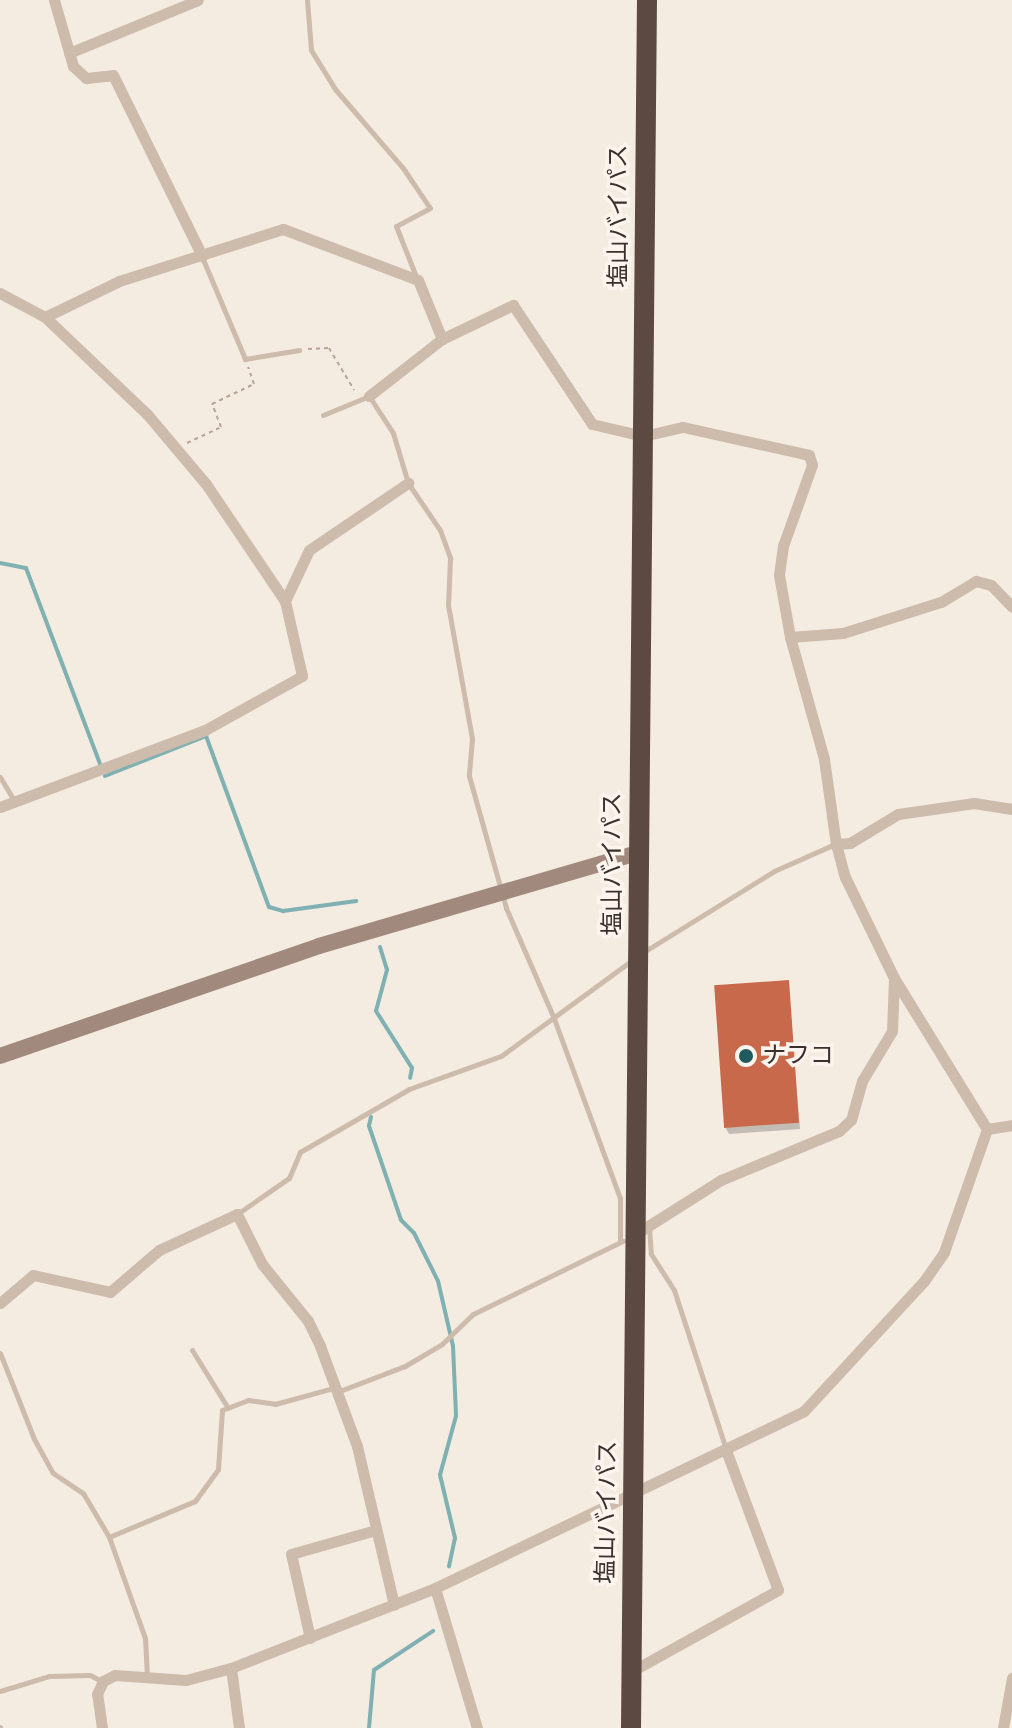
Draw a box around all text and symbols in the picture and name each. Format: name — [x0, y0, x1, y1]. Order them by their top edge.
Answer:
street label: 塩山バイパス — [605, 144, 633, 288]
street label: 塩山バイパス — [599, 792, 627, 936]
place label: ナフコ — [762, 1042, 834, 1070]
marker: ナフコ — [737, 1047, 755, 1065]
street label: 塩山バイパス — [591, 1440, 623, 1584]

